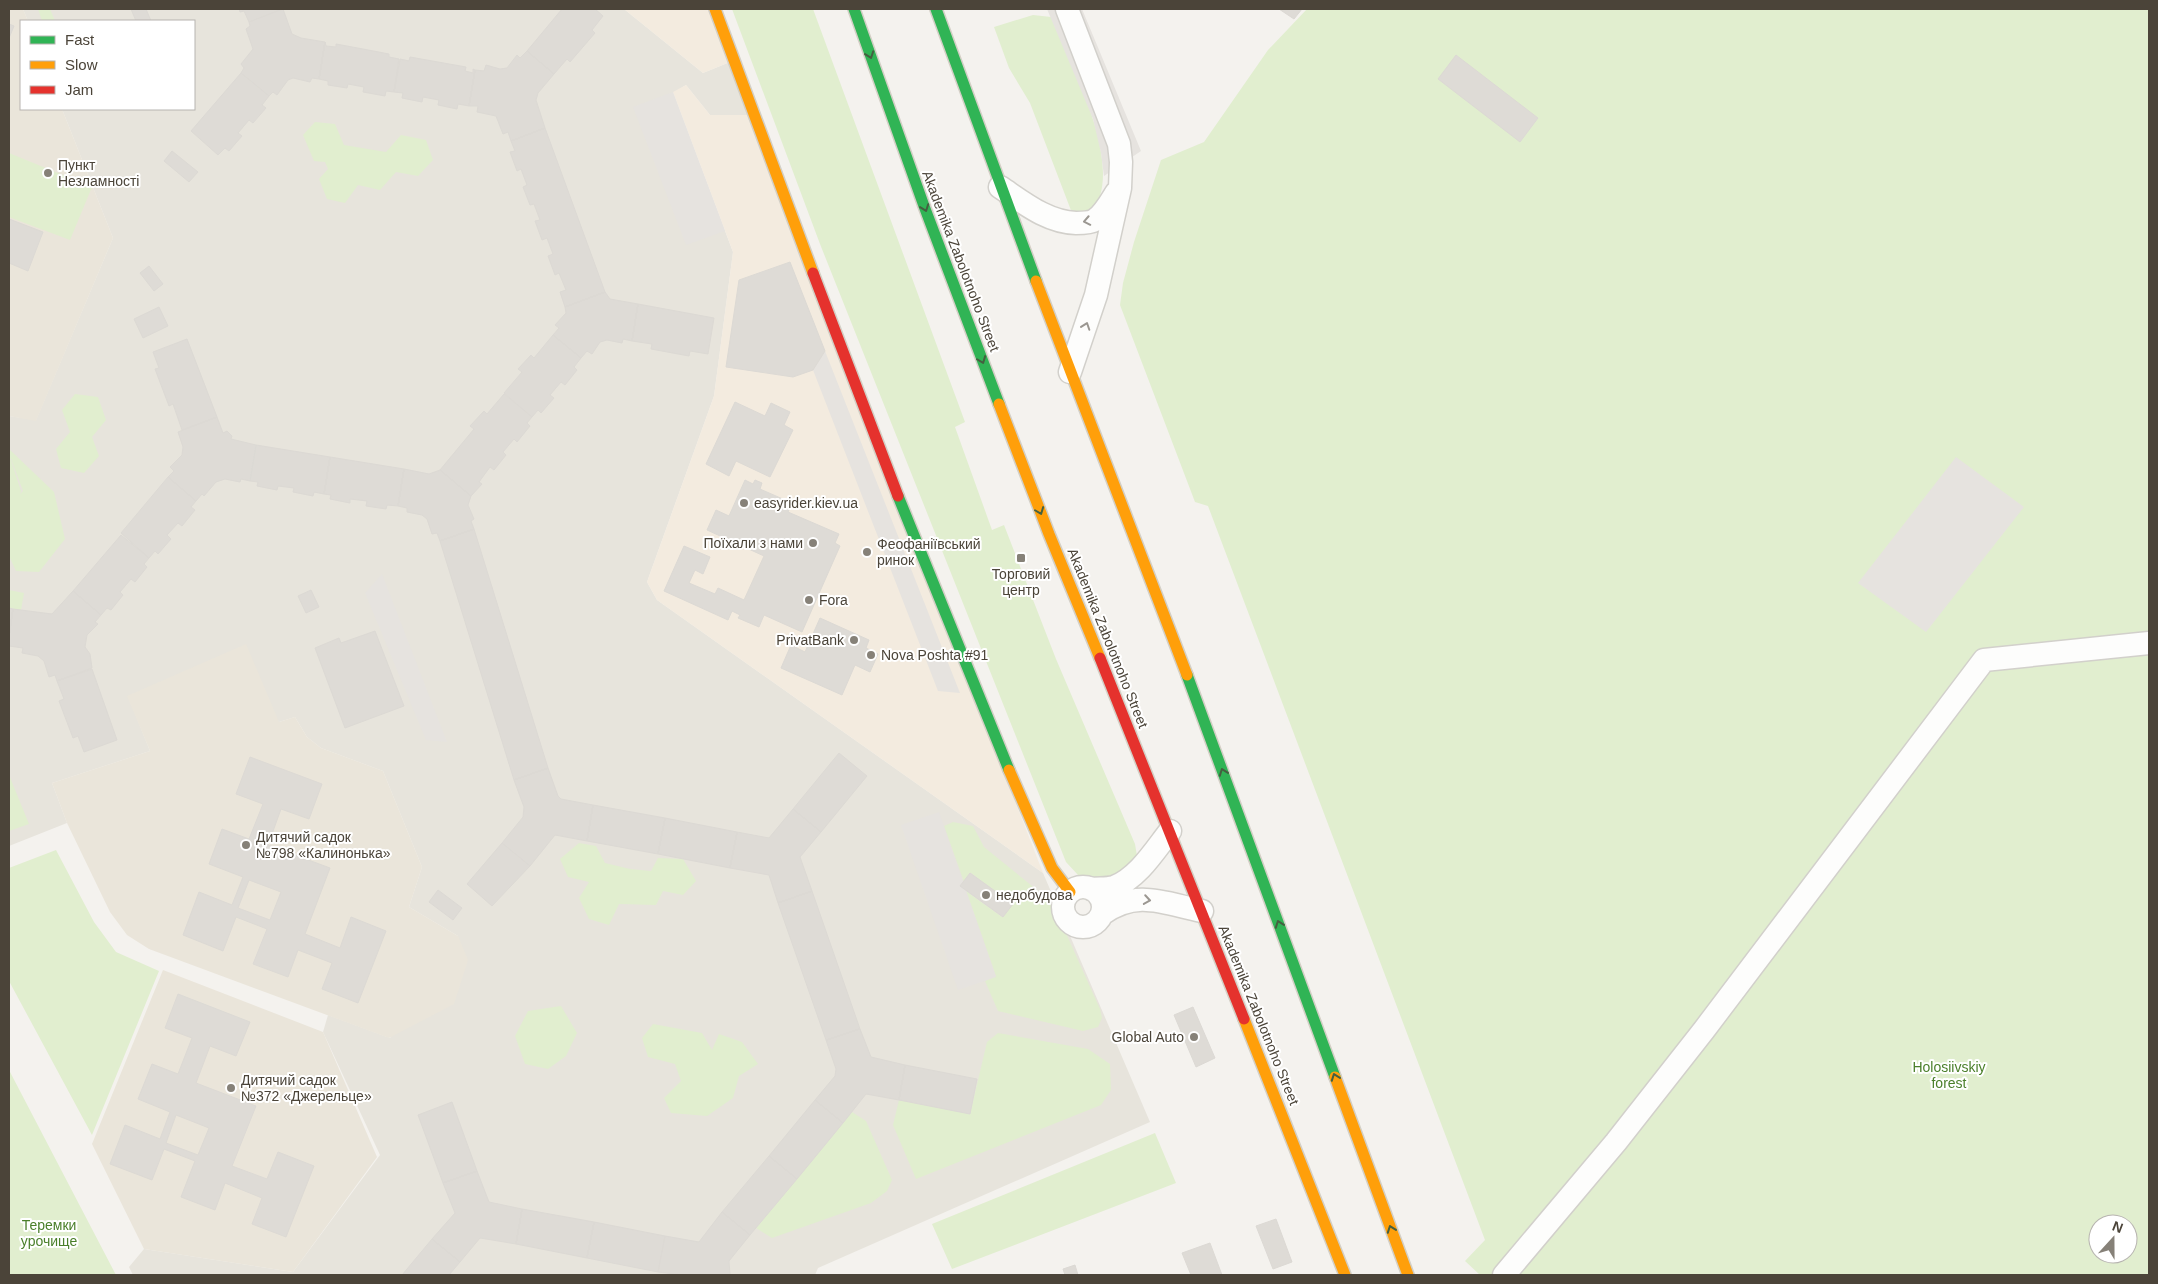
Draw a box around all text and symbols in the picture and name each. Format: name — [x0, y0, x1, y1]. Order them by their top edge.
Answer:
legend — [20, 20, 195, 110]
text: Fast — [65, 31, 95, 48]
one-way arrow — [864, 50, 874, 58]
text: Slow — [65, 56, 98, 73]
text: Jam — [65, 81, 93, 98]
place label: Пункт Незламності — [58, 157, 139, 189]
marker: Пункт Незламності — [42, 167, 54, 179]
street label: Akademika Zabolotnoho Street — [919, 168, 1003, 354]
one-way arrow — [919, 203, 929, 211]
one-way arrow — [1083, 215, 1091, 226]
one-way arrow — [1081, 322, 1091, 330]
one-way arrow — [977, 355, 987, 363]
place label: easyrider.kiev.ua — [754, 495, 858, 511]
marker: easyrider.kiev.ua — [738, 497, 750, 509]
one-way arrow — [1034, 507, 1044, 515]
place label: Поїхали з нами — [703, 535, 803, 551]
place label: Феофаніївський ринок — [877, 536, 981, 568]
marker: Поїхали з нами — [807, 537, 819, 549]
marker: Феофаніївський ринок — [861, 546, 873, 558]
street label: Akademika Zabolotnoho Street — [1065, 546, 1151, 730]
marker: Торговий центр — [1015, 552, 1027, 564]
place label: Торговий центр — [992, 566, 1050, 598]
place label: Fora — [819, 592, 848, 608]
marker: Fora — [803, 594, 815, 606]
place label: PrivatBank — [776, 632, 845, 648]
marker: PrivatBank — [848, 634, 860, 646]
place label: Nova Poshta #91 — [881, 647, 989, 663]
marker: Nova Poshta #91 — [865, 649, 877, 661]
one-way arrow — [1219, 768, 1229, 777]
place label: Дитячий садок №798 «Калинонька» — [256, 829, 391, 861]
marker: Дитячий садок №798 «Калинонька» — [240, 839, 252, 851]
place label: недобудова — [996, 887, 1073, 903]
marker: недобудова — [980, 889, 992, 901]
one-way arrow — [1143, 894, 1151, 905]
one-way arrow — [1275, 921, 1285, 929]
street label: Akademika Zabolotnoho Street — [1216, 923, 1302, 1107]
place label: Global Auto — [1112, 1029, 1184, 1045]
marker: Global Auto — [1188, 1031, 1200, 1043]
park label: Holosiivskiy forest — [1912, 1059, 1986, 1091]
place label: Дитячий садок №372 «Джерельце» — [241, 1072, 372, 1104]
one-way arrow — [1331, 1073, 1341, 1082]
marker: Дитячий садок №372 «Джерельце» — [225, 1082, 237, 1094]
north arrow — [2088, 1214, 2138, 1264]
park label: Теремки урочище — [21, 1217, 77, 1249]
text: N — [2110, 1218, 2125, 1236]
one-way arrow — [1387, 1226, 1397, 1234]

